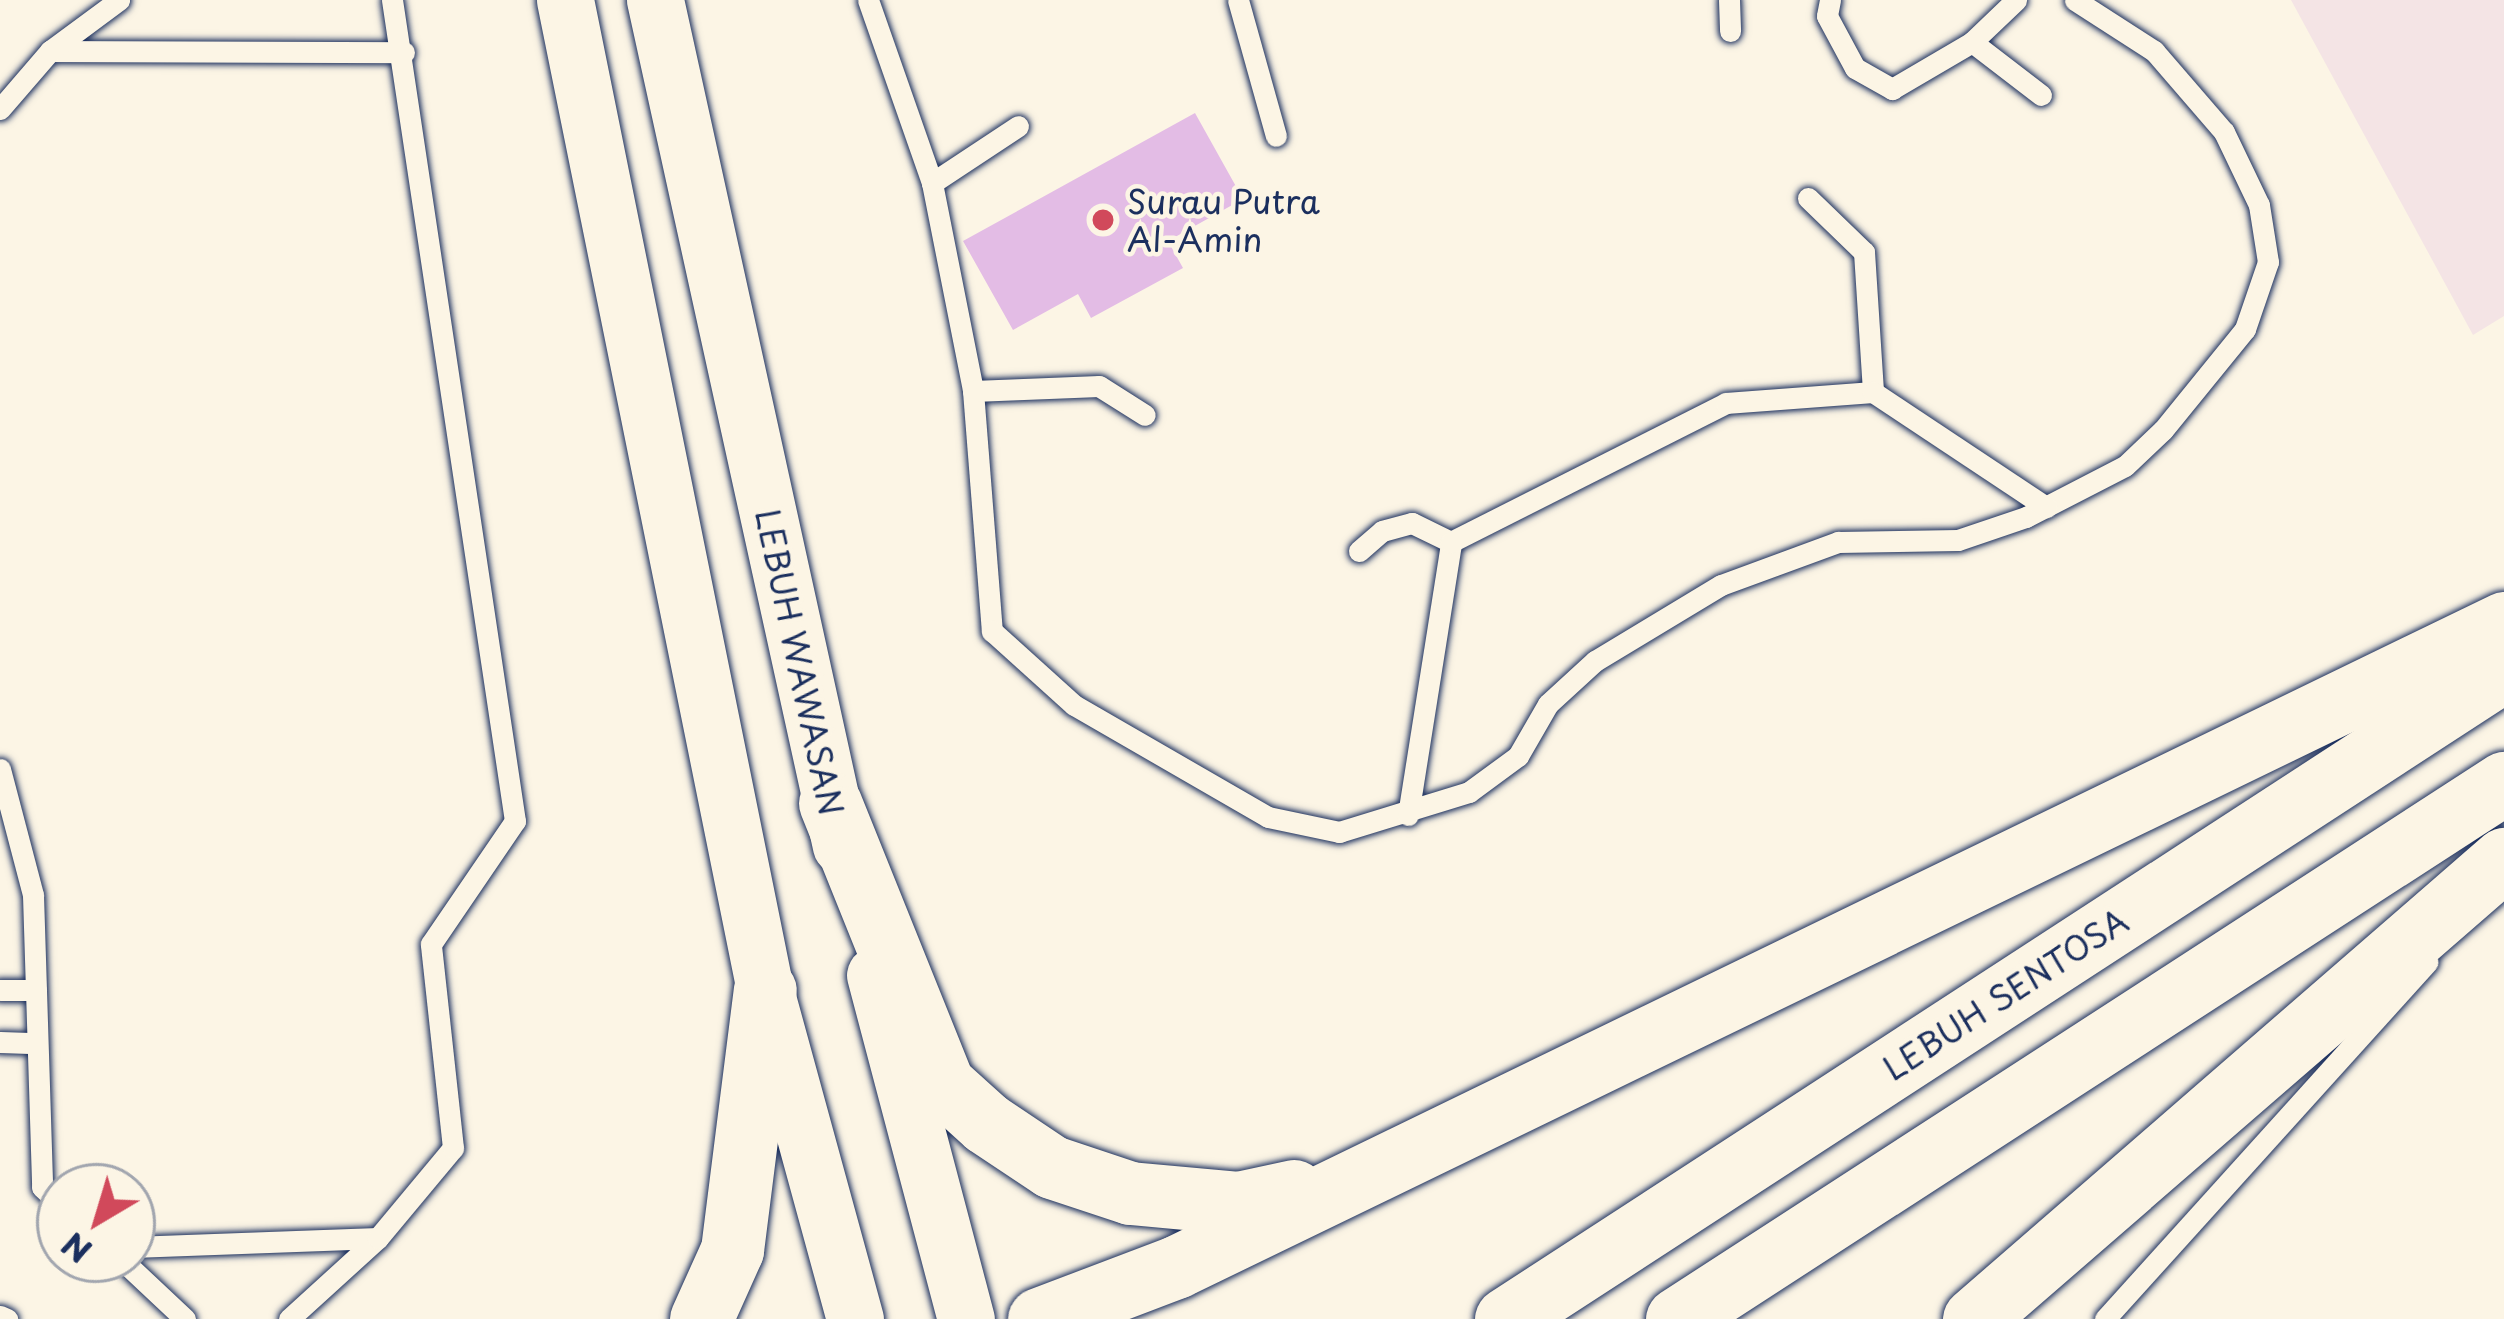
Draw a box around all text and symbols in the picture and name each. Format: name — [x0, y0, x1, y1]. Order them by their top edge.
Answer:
place label: Surau Putra Al-Amin — [1127, 181, 1320, 259]
marker: Surau Putra Al-Amin — [1090, 207, 1116, 233]
street label: LEBUH WAWASAN — [748, 506, 852, 818]
street label: LEBUH SENTOSA — [1875, 900, 2135, 1088]
north arrow — [36, 1163, 156, 1283]
text: N — [50, 1221, 101, 1277]

